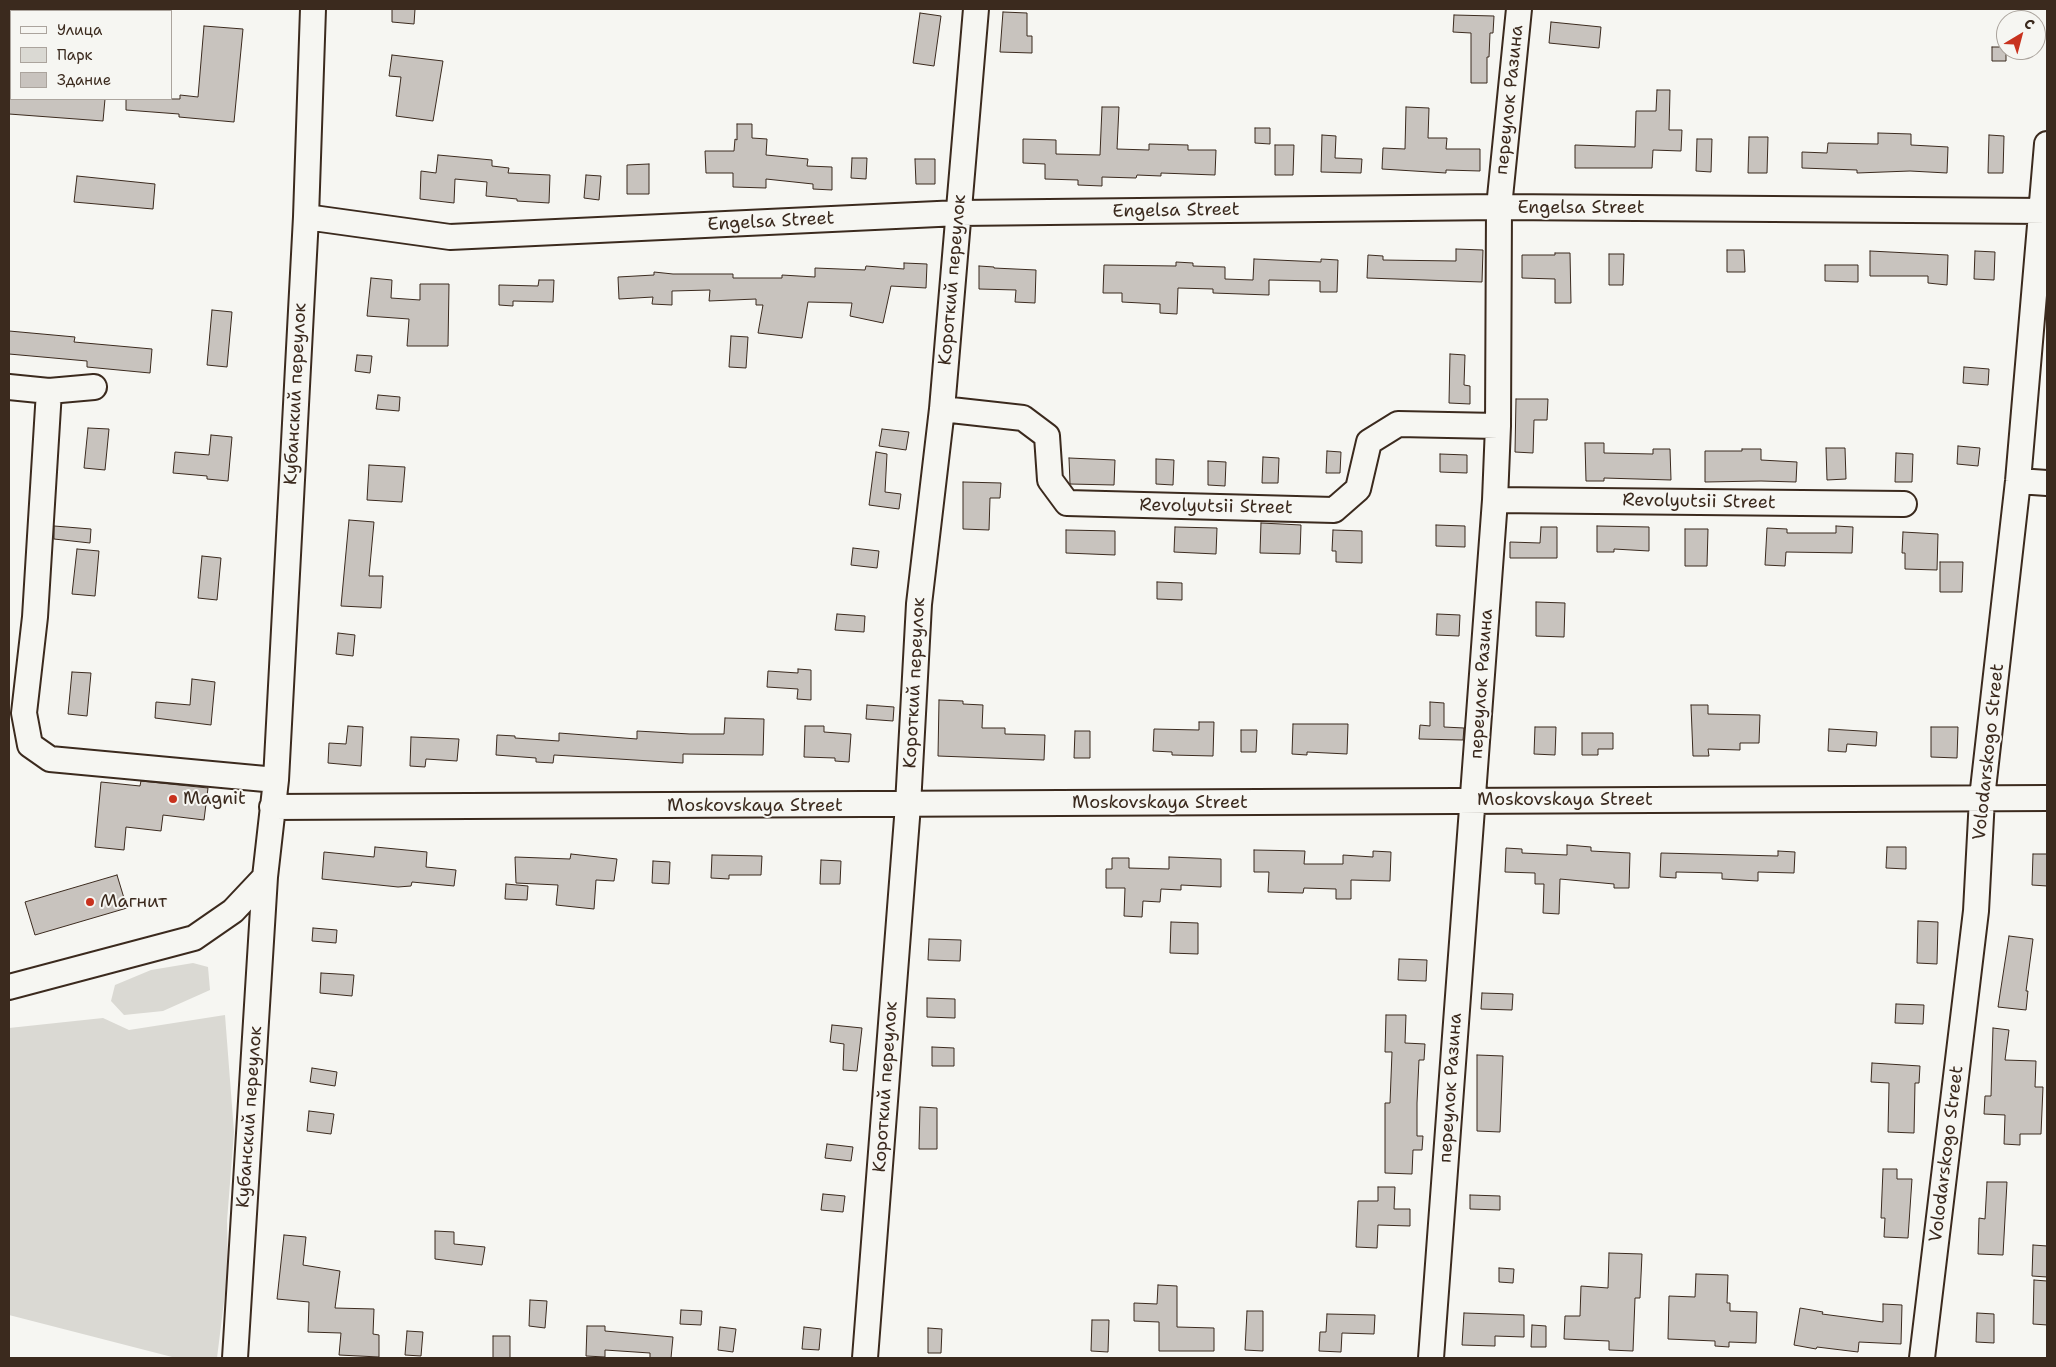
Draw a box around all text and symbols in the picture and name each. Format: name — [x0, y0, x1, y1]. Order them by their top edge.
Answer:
legend — [10, 10, 172, 100]
north arrow — [1996, 10, 2046, 60]
text: С — [2021, 14, 2038, 34]
text: Улица — [57, 20, 102, 40]
street label: переулок Разина — [1491, 24, 1529, 176]
text: Парк — [57, 45, 93, 65]
text: Здание — [57, 70, 111, 90]
street label: Короткий переулок — [935, 194, 971, 366]
street label: Engelsa Street — [1517, 197, 1645, 219]
street label: Engelsa Street — [1112, 199, 1240, 223]
street label: Engelsa Street — [707, 208, 835, 236]
street label: Кубанский переулок — [280, 302, 312, 486]
street label: Revolyutsii Street — [1622, 490, 1776, 514]
street label: Revolyutsii Street — [1139, 495, 1293, 519]
street label: Короткий переулок — [900, 597, 930, 769]
street label: переулок Разина — [1466, 608, 1498, 760]
street label: Volodarskogo Street — [1969, 663, 2009, 841]
place label: Magnit — [183, 788, 246, 810]
street label: Moskovskaya Street — [1477, 789, 1653, 811]
street label: Moskovskaya Street — [1072, 792, 1248, 814]
marker: Magnit — [167, 793, 179, 805]
street label: Moskovskaya Street — [667, 795, 843, 817]
place label: Магнит — [100, 891, 167, 913]
marker: Магнит — [84, 896, 96, 908]
street label: Короткий переулок — [869, 1001, 903, 1173]
street label: переулок Разина — [1435, 1012, 1467, 1164]
street label: Кубанский переулок — [233, 1025, 267, 1209]
street label: Volodarskogo Street — [1925, 1065, 1969, 1243]

